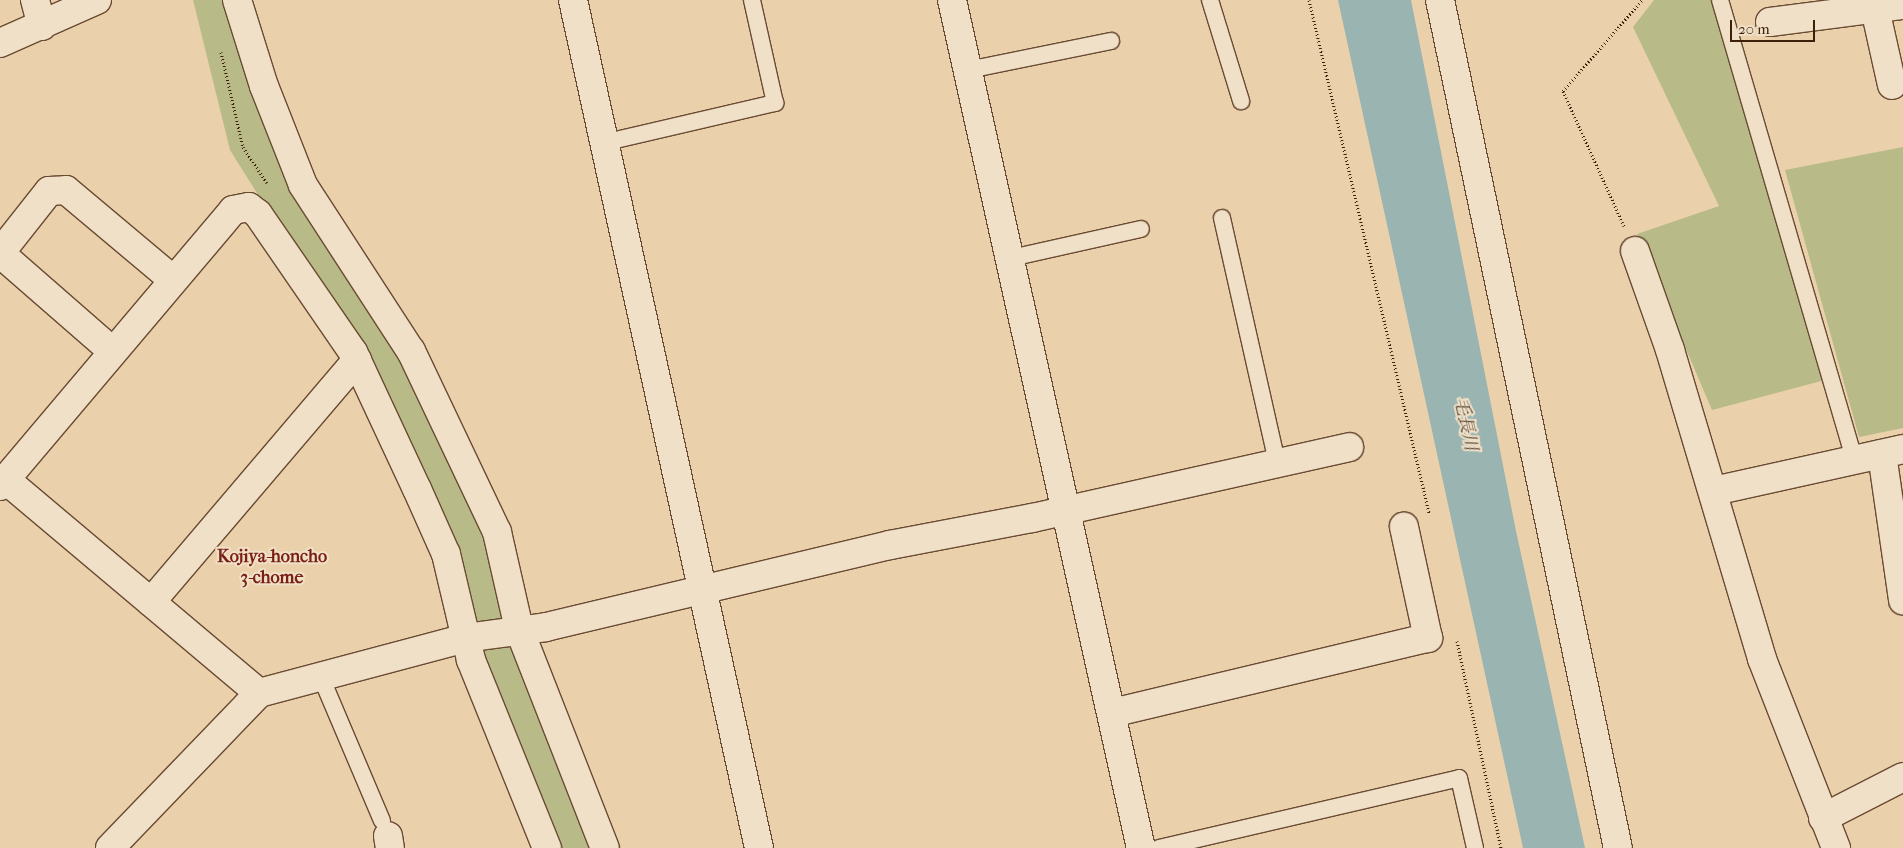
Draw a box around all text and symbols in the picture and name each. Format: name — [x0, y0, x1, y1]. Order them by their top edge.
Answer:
scale bar — [1733, 10, 1818, 42]
text: 20 m — [1738, 20, 1770, 38]
water label: 毛長川 — [1449, 395, 1481, 453]
district label: Kojiya-honcho 3-chome — [217, 547, 327, 590]

